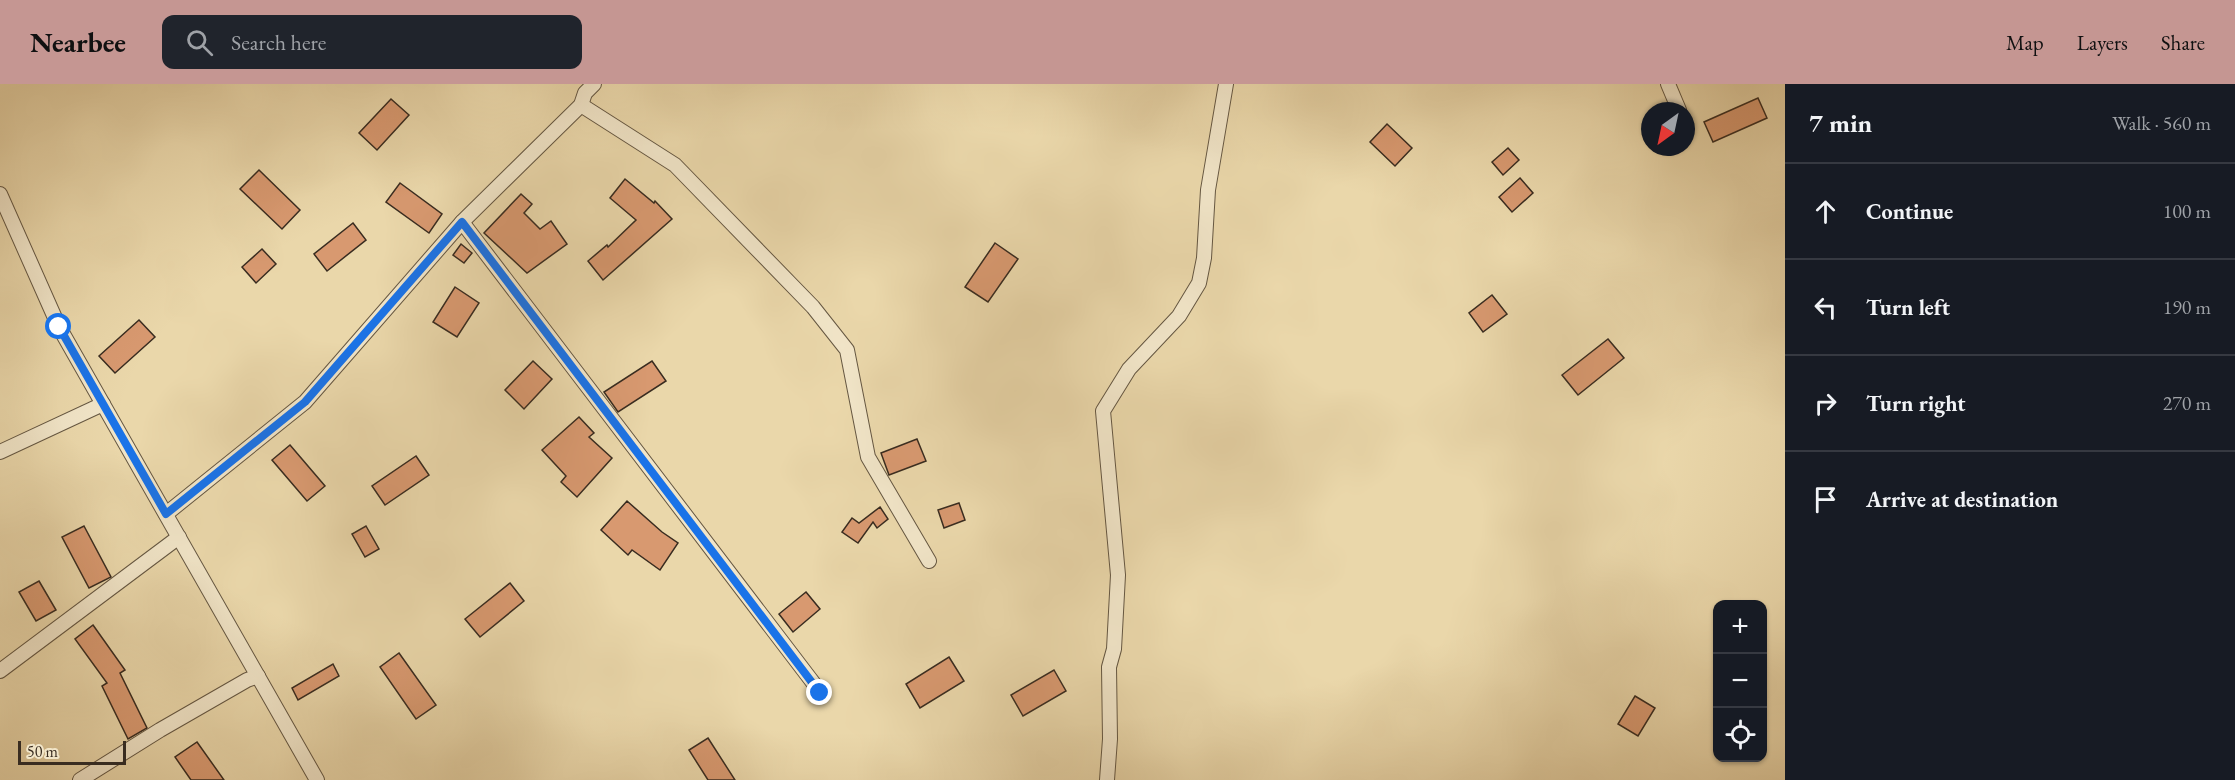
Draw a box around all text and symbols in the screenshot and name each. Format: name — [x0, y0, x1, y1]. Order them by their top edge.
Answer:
search box — [162, 15, 582, 69]
text: Nearbee — [30, 24, 126, 60]
icon: search — [183, 26, 216, 59]
text: Search here — [231, 28, 326, 57]
text: Map — [2006, 29, 2044, 56]
text: Layers — [2077, 29, 2128, 56]
text: Share — [2161, 29, 2205, 56]
north arrow — [1641, 102, 1695, 156]
text: 7 min — [1809, 106, 1872, 140]
text: Walk · 560 m — [2112, 110, 2211, 136]
icon: ahead — [1809, 195, 1842, 228]
text: Continue — [1866, 197, 1953, 226]
text: 100 m — [2163, 198, 2211, 224]
icon: left — [1809, 291, 1842, 324]
text: Turn left — [1866, 293, 1950, 322]
text: 190 m — [2163, 294, 2211, 320]
route start — [45, 313, 71, 339]
icon: right — [1809, 387, 1842, 420]
text: Turn right — [1866, 389, 1965, 418]
text: 270 m — [2163, 390, 2211, 416]
icon: arrive — [1809, 483, 1842, 516]
text: Arrive at destination — [1866, 485, 2058, 514]
map controls — [1713, 600, 1767, 762]
button: + — [1713, 600, 1767, 654]
button: − — [1713, 654, 1767, 708]
route end — [806, 679, 832, 705]
button: locate — [1713, 708, 1767, 762]
scale bar — [18, 738, 126, 766]
text: 50 m — [27, 741, 58, 762]

